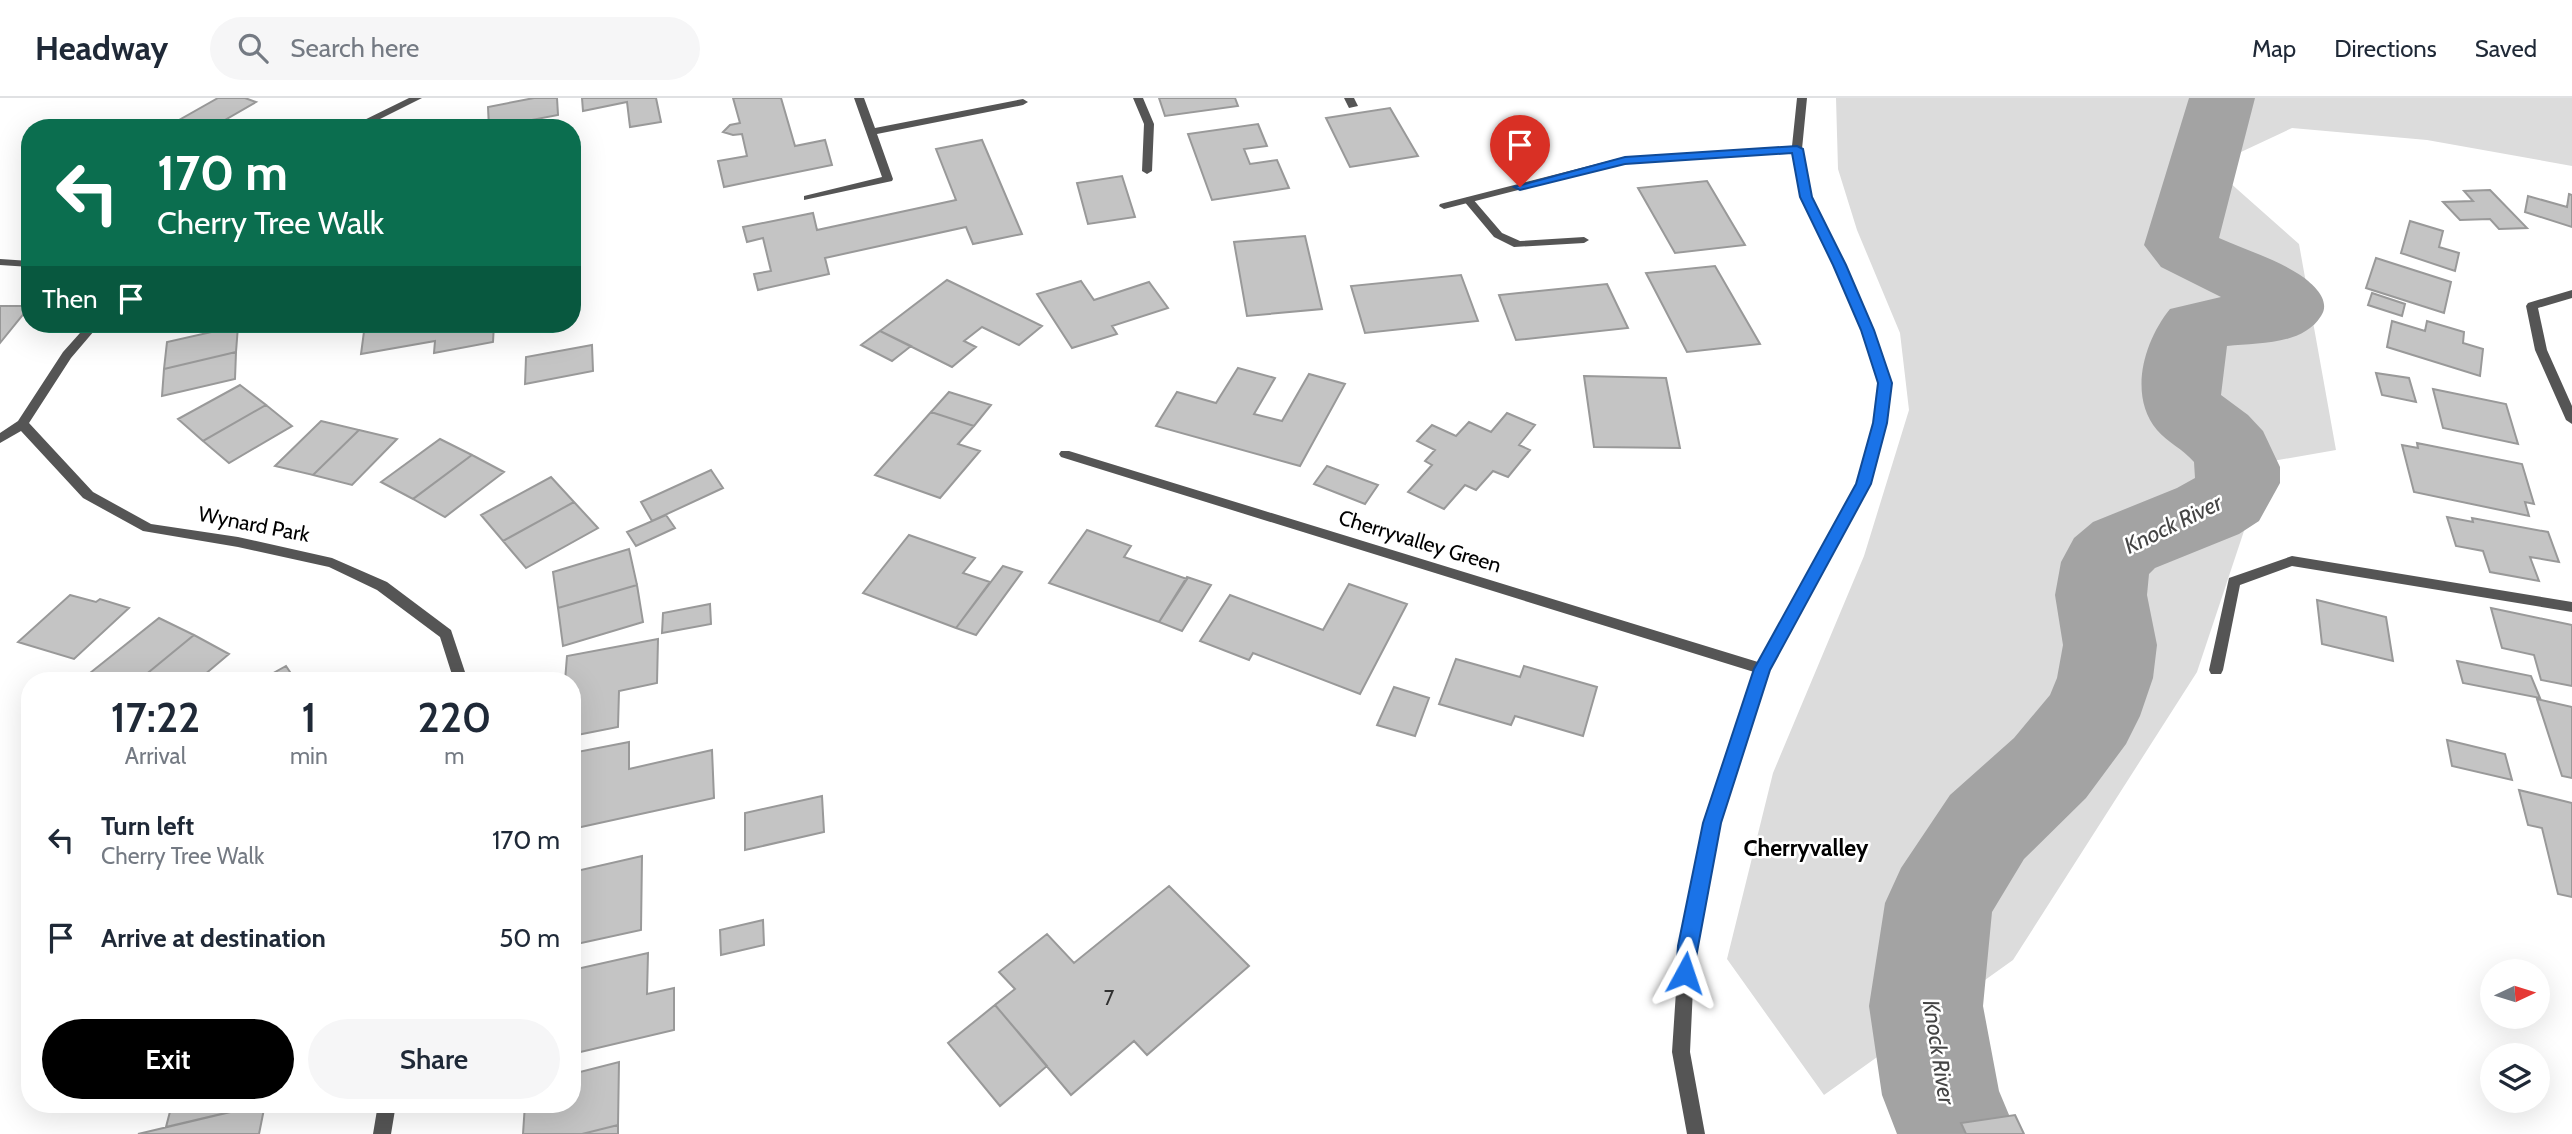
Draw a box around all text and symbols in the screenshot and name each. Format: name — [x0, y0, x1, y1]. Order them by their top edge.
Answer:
search box — [210, 17, 700, 80]
text: Headway — [35, 28, 168, 68]
icon: search — [234, 29, 272, 67]
text: Search here — [290, 32, 419, 64]
text: Map — [2252, 34, 2296, 63]
text: Directions — [2334, 34, 2437, 63]
text: Saved — [2475, 34, 2537, 63]
pin — [1490, 115, 1550, 187]
icon: arrive — [1501, 126, 1539, 164]
text: 170 m — [157, 143, 288, 202]
icon: left — [42, 147, 133, 238]
text: Cherry Tree Walk — [157, 203, 384, 242]
icon: arrive — [112, 280, 150, 318]
text: Then — [42, 283, 98, 315]
water label: Knock River — [2119, 488, 2227, 560]
street label: Wynard Park — [196, 501, 312, 547]
street label: Cherryvalley Green — [1336, 504, 1504, 578]
text: 17:22 — [111, 691, 200, 743]
text: 1 — [301, 691, 316, 743]
text: 220 — [418, 691, 491, 743]
text: Arrival — [125, 742, 186, 770]
text: min — [290, 742, 328, 770]
text: m — [444, 742, 465, 770]
text: Turn left — [101, 810, 194, 842]
icon: left — [42, 821, 80, 859]
text: 170 m — [492, 824, 560, 856]
district label: Cherryvalley — [1744, 834, 1869, 862]
text: Cherry Tree Walk — [101, 842, 264, 870]
icon: arrive — [42, 919, 80, 957]
text: Arrive at destination — [101, 922, 326, 954]
text: 50 m — [499, 922, 560, 954]
position arrow — [1648, 936, 1722, 1010]
north arrow — [2480, 959, 2550, 1029]
map controls — [2480, 959, 2550, 1113]
house number: 7 — [1104, 985, 1115, 1010]
water label: Knock River — [1917, 998, 1961, 1107]
button: Exit — [42, 1019, 294, 1099]
button: Share — [308, 1019, 560, 1099]
button: layers — [2480, 1043, 2550, 1113]

